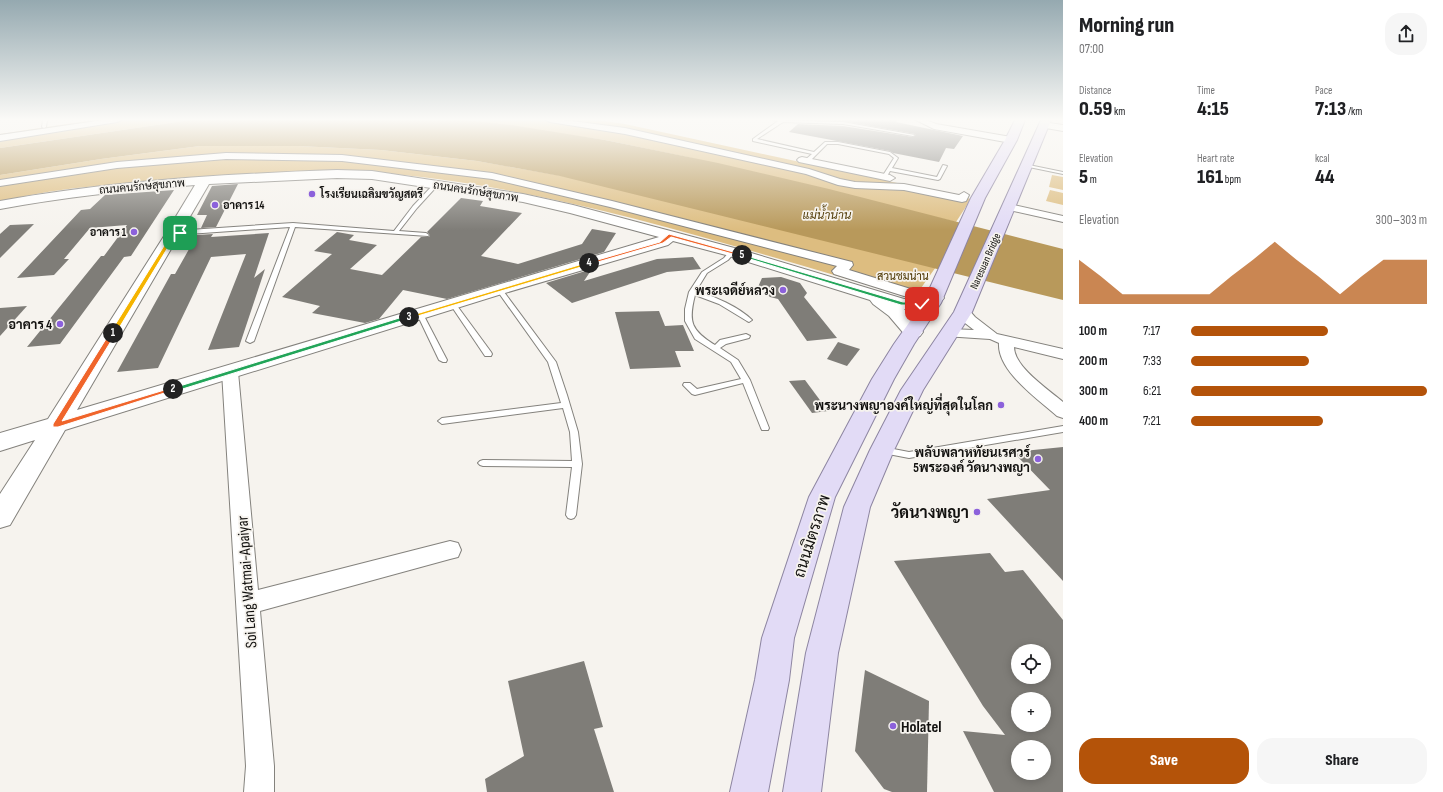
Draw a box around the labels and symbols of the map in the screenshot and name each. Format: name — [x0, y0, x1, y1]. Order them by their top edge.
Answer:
street label: ถนนคนรักษ์สุขภาพ — [98, 174, 186, 199]
street label: ถนนคนรักษ์สุขภาพ — [432, 176, 520, 207]
place label: โรงเรียนเฉลิมขวัญสตรี — [319, 186, 423, 201]
marker: โรงเรียนเฉลิมขวัญสตรี — [307, 189, 317, 199]
place label: อาคาร 14 — [223, 199, 264, 212]
marker: อาคาร 14 — [210, 200, 220, 210]
water label: แม่น้ำน่าน — [803, 204, 852, 223]
pin — [163, 216, 197, 250]
place label: อาคาร 1 — [90, 226, 127, 239]
marker: อาคาร 1 — [129, 227, 139, 237]
street label: Naresuan Bridge — [967, 231, 1004, 291]
pin: 5 — [732, 245, 752, 265]
pin: 4 — [579, 253, 599, 273]
park label: สวนชมน่าน — [877, 269, 929, 283]
place label: พระเจดีย์หลวง — [695, 281, 775, 299]
marker: พระเจดีย์หลวง — [778, 285, 788, 295]
pin — [905, 287, 939, 321]
pin: 3 — [399, 307, 419, 327]
place label: อาคาร 4 — [8, 317, 52, 333]
marker: อาคาร 4 — [55, 319, 65, 329]
pin: 1 — [103, 323, 123, 343]
pin: 2 — [163, 379, 183, 399]
place label: พระนางพญาองค์ใหญ่ที่สุดในโลก — [815, 393, 993, 416]
marker: พระนางพญาองค์ใหญ่ที่สุดในโลก — [996, 400, 1006, 410]
place label: พลับพลาหทัยนเรศวร์ 5พระองค์ วัดนางพญา — [913, 443, 1031, 476]
marker: พลับพลาหทัยนเรศวร์ 5พระองค์ วัดนางพญา — [1033, 454, 1043, 464]
street label: ถนนมิตรภาพ — [789, 492, 835, 580]
place label: วัดนางพญา — [891, 502, 969, 523]
marker: วัดนางพญา — [972, 507, 982, 517]
street label: Soi Lang Watmai-Apaiyar — [233, 515, 262, 649]
place label: Holatel — [901, 718, 942, 737]
marker: Holatel — [888, 721, 898, 731]

